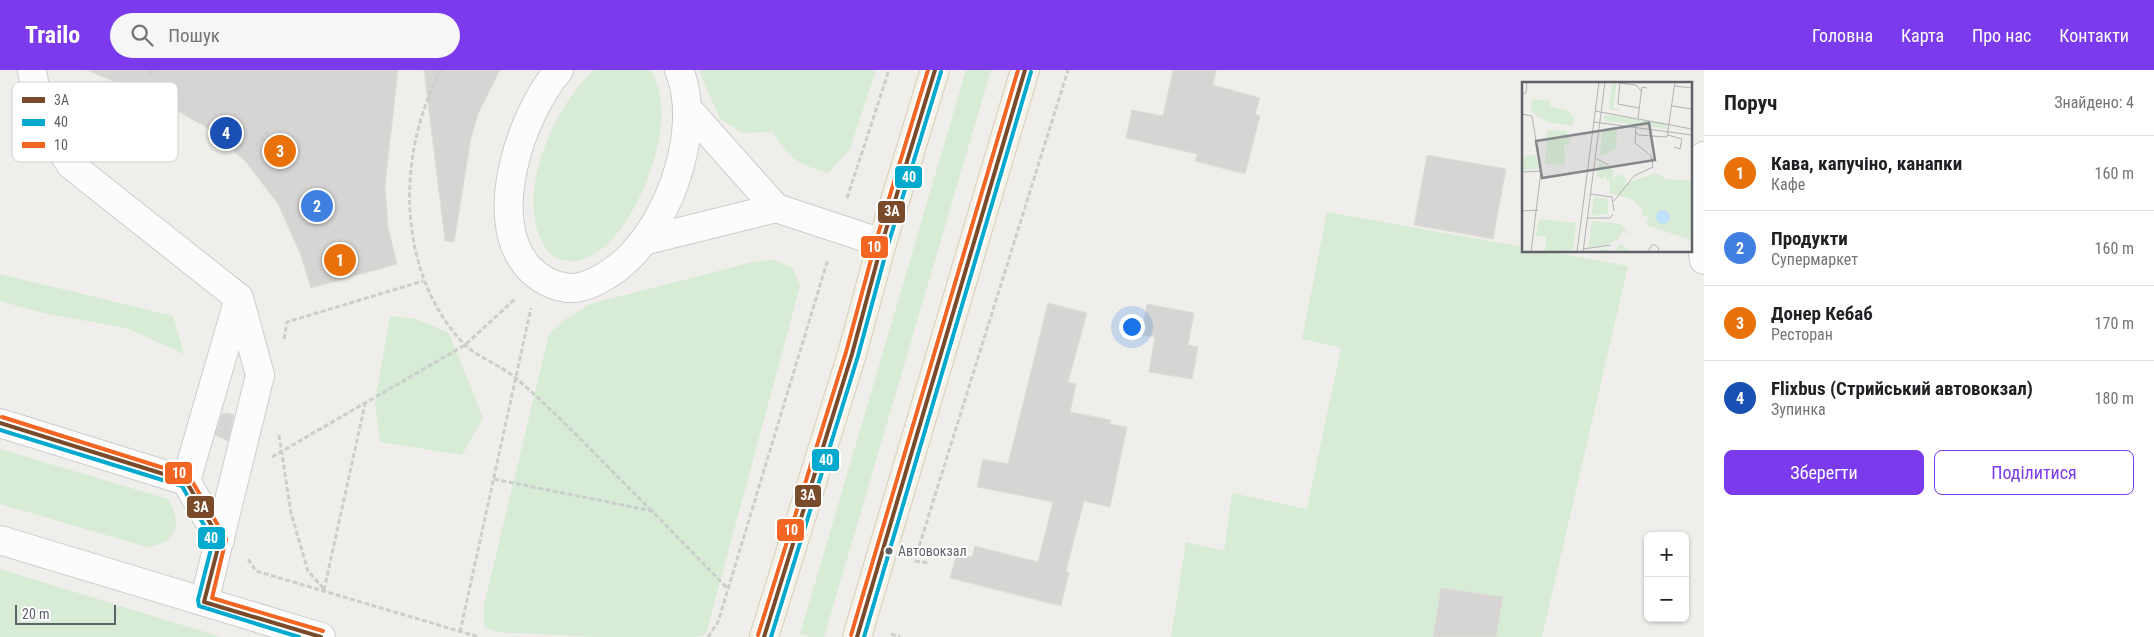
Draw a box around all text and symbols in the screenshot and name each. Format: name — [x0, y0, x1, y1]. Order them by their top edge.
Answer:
search box — [110, 13, 460, 58]
text: Trailo — [25, 21, 80, 49]
icon: search — [128, 21, 156, 49]
text: Пошук — [168, 24, 220, 47]
text: Головна — [1812, 25, 1873, 46]
text: Карта — [1901, 25, 1944, 46]
text: Про нас — [1972, 25, 2031, 46]
text: Контакти — [2059, 25, 2129, 46]
legend — [12, 82, 178, 162]
inset map — [1522, 82, 1692, 252]
text: Поруч — [1724, 91, 1777, 115]
text: 3А — [54, 92, 69, 108]
text: Знайдено: 4 — [2054, 93, 2134, 112]
text: 40 — [54, 114, 68, 130]
pin: 4 — [210, 114, 242, 152]
pin: 3 — [264, 132, 296, 170]
text: 10 — [54, 137, 68, 153]
text: Кава, капучіно, канапки — [1771, 152, 1962, 175]
text: 1 — [1736, 164, 1744, 183]
text: 160 m — [2095, 164, 2134, 183]
line badge: 40 — [894, 165, 923, 189]
text: 40 — [902, 169, 916, 185]
text: Кафе — [1771, 175, 1805, 194]
pin: 2 — [301, 187, 333, 225]
line badge: 3А — [877, 200, 906, 224]
text: 3А — [884, 203, 900, 219]
text: Продукти — [1771, 227, 1848, 250]
line badge: 10 — [860, 235, 889, 259]
text: 10 — [867, 239, 881, 255]
text: 2 — [1736, 239, 1744, 258]
text: 160 m — [2095, 239, 2134, 258]
pin: 1 — [324, 241, 356, 279]
text: Супермаркет — [1771, 250, 1858, 269]
text: Донер Кебаб — [1771, 302, 1873, 325]
your location — [1119, 314, 1145, 340]
text: 3 — [1736, 314, 1744, 333]
text: 170 m — [2095, 314, 2134, 333]
text: Ресторан — [1771, 325, 1833, 344]
text: Flixbus (Стрийський автовокзал) — [1771, 377, 2033, 400]
text: 4 — [1736, 389, 1744, 408]
text: 180 m — [2095, 389, 2134, 408]
text: Зупинка — [1771, 400, 1826, 419]
line badge: 40 — [811, 448, 840, 472]
button: Зберегти — [1724, 450, 1924, 495]
button: Поділитися — [1934, 450, 2134, 495]
text: 40 — [819, 452, 833, 468]
line badge: 10 — [164, 461, 193, 485]
text: 10 — [172, 465, 186, 481]
line badge: 3А — [794, 484, 822, 508]
text: 3А — [800, 487, 816, 503]
line badge: 3А — [186, 495, 215, 519]
text: 3А — [193, 499, 209, 515]
line badge: 10 — [776, 518, 805, 542]
text: 10 — [784, 522, 798, 538]
line badge: 40 — [197, 526, 226, 550]
text: 40 — [204, 530, 218, 546]
map controls — [1644, 532, 1689, 622]
button: + — [1644, 532, 1689, 577]
place label: Автовокзал — [898, 543, 967, 559]
marker: Автовокзал — [884, 546, 894, 556]
button: − — [1644, 577, 1689, 622]
scale bar — [15, 602, 116, 625]
text: 20 m — [22, 606, 50, 622]

